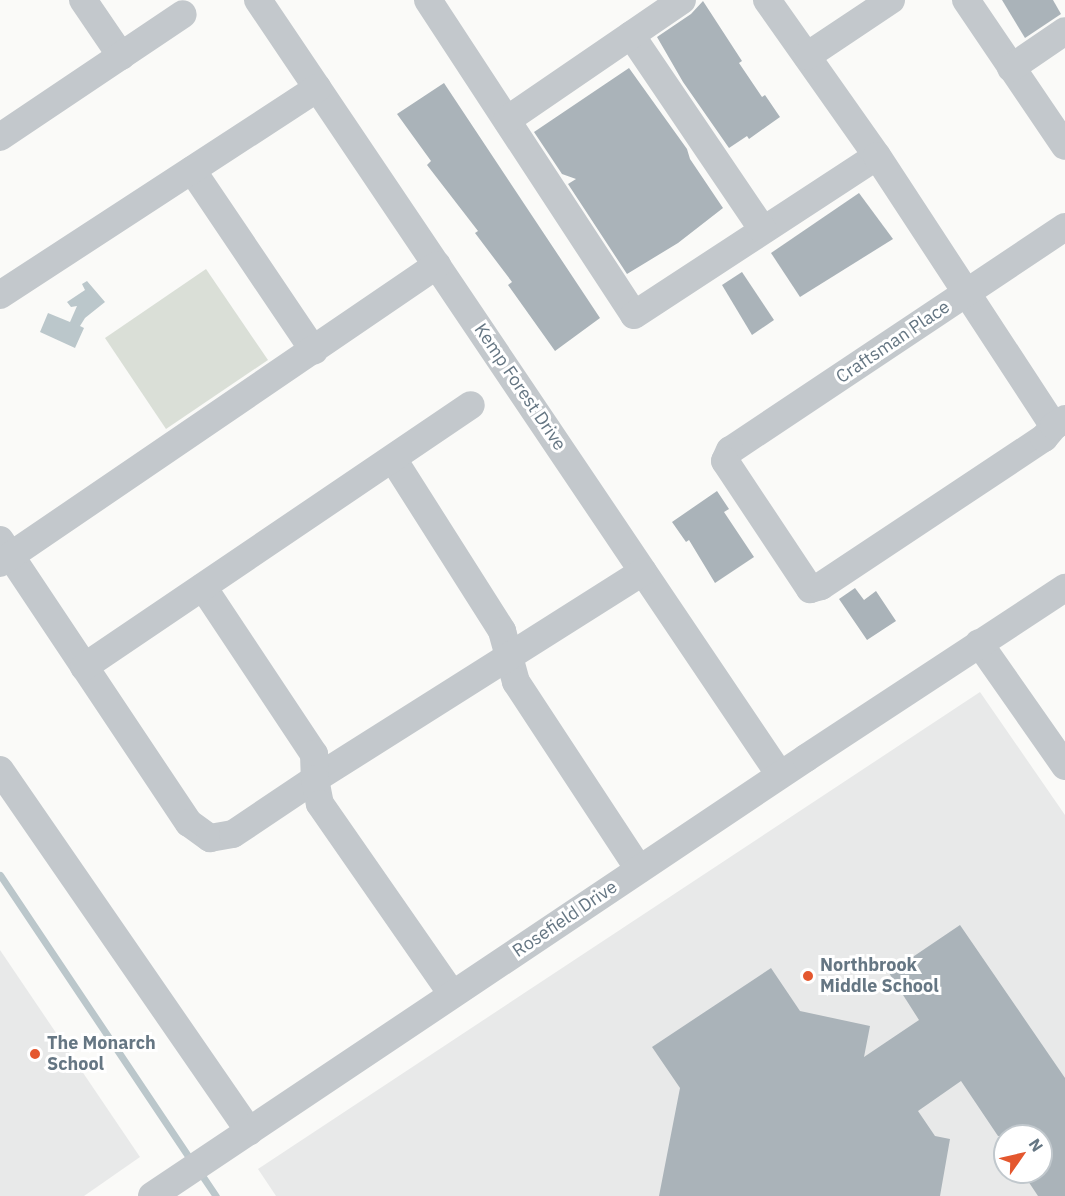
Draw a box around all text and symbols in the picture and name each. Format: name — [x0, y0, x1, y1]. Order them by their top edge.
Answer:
street label: Craftsman Place — [832, 296, 954, 388]
street label: Kemp Forest Drive — [470, 319, 570, 455]
street label: Rosefield Drive — [509, 876, 621, 962]
place label: Northbrook Middle School — [820, 955, 939, 998]
marker: Northbrook Middle School — [801, 969, 815, 983]
place label: The Monarch School — [47, 1033, 156, 1076]
marker: The Monarch School — [28, 1047, 42, 1061]
north arrow — [993, 1124, 1053, 1184]
text: N — [1025, 1135, 1048, 1155]

